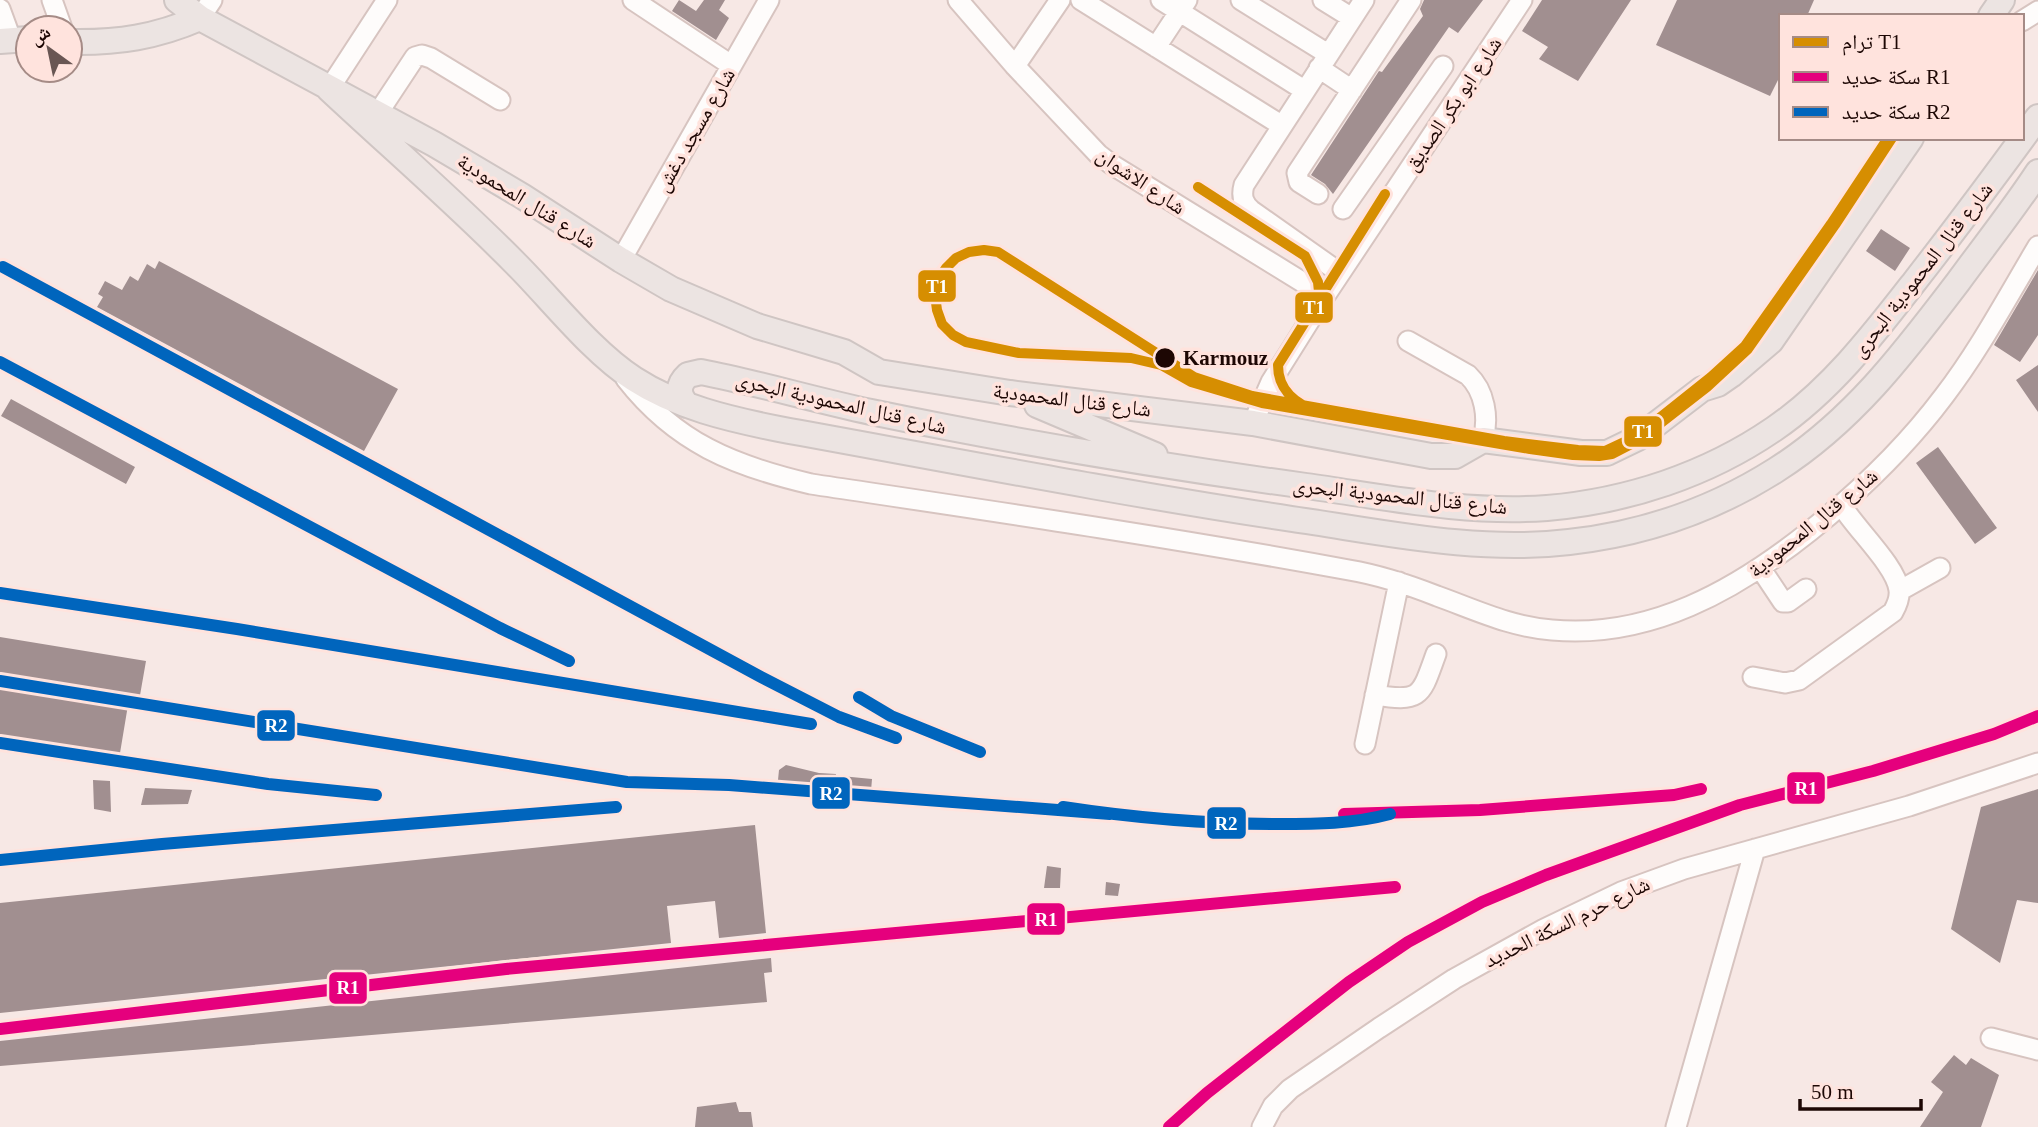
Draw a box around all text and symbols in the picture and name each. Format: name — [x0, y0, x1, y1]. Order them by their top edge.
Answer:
north arrow — [14, 14, 84, 84]
legend — [1779, 14, 2024, 140]
text: ش — [26, 21, 55, 50]
text: ترام T1 — [1842, 30, 1902, 56]
street label: شارع ابو بكر الصديق — [1399, 32, 1508, 176]
street label: شارع مسجد دغش — [650, 64, 741, 196]
text: سكة حديد R1 — [1842, 65, 1950, 89]
text: سكة حديد R2 — [1842, 100, 1950, 124]
street label: شارع الاشوان — [1091, 143, 1190, 220]
street label: شارع قنال المحمودية — [453, 149, 601, 254]
street label: شارع قنال المحمودية البحرى — [1846, 178, 1999, 363]
line badge: T1 — [917, 269, 957, 303]
text: T1 — [926, 276, 948, 297]
line badge: T1 — [1294, 291, 1334, 324]
text: T1 — [1303, 297, 1325, 318]
marker: Karmouz — [1153, 346, 1177, 370]
place label: Karmouz — [1183, 346, 1268, 370]
street label: شارع قنال المحمودية البحرى — [733, 367, 949, 440]
street label: شارع قنال المحمودية — [991, 378, 1152, 423]
line badge: T1 — [1623, 415, 1663, 448]
text: T1 — [1632, 421, 1654, 442]
street label: شارع قنال المحمودية — [1744, 464, 1883, 583]
street label: شارع قنال المحمودية البحرى — [1291, 473, 1508, 520]
line badge: R2 — [256, 709, 296, 742]
text: R2 — [264, 715, 288, 736]
line badge: R1 — [1786, 771, 1826, 805]
line badge: R2 — [811, 776, 851, 810]
text: R1 — [1794, 778, 1818, 799]
text: R2 — [819, 783, 843, 804]
line badge: R2 — [1206, 806, 1247, 840]
text: R2 — [1214, 813, 1238, 834]
street label: شارع حرم السكة الحديد — [1480, 872, 1654, 974]
line badge: R1 — [1026, 902, 1066, 936]
text: R1 — [1034, 909, 1058, 930]
line badge: R1 — [328, 971, 368, 1005]
text: R1 — [336, 977, 360, 998]
scale bar — [1800, 1068, 1921, 1112]
text: 50 m — [1811, 1080, 1854, 1104]

